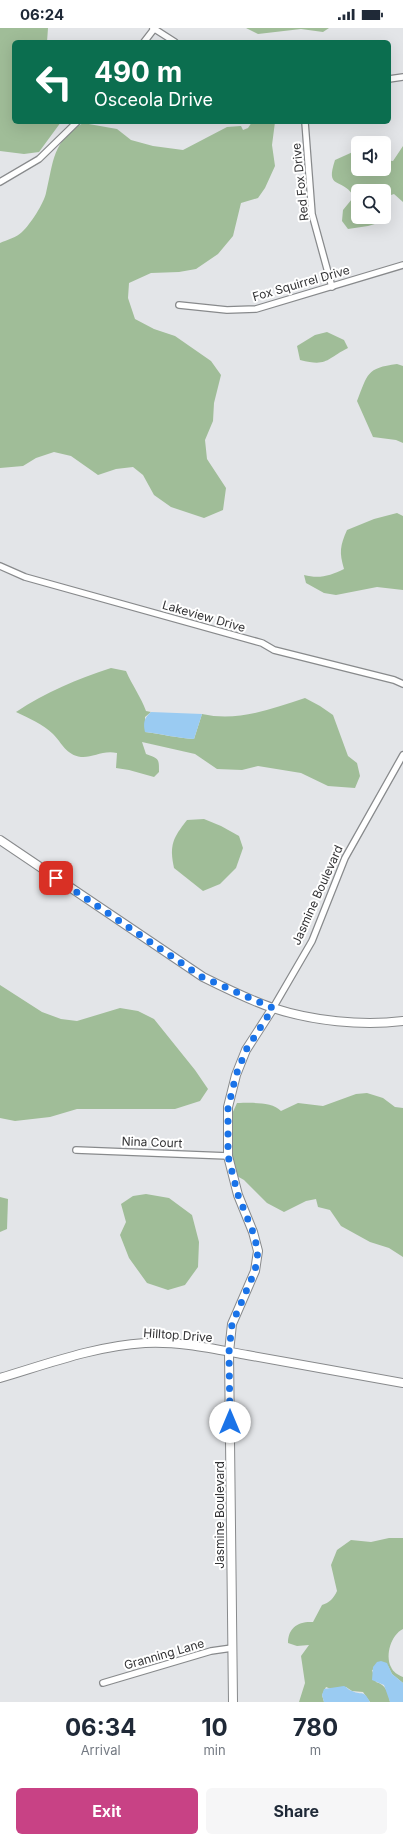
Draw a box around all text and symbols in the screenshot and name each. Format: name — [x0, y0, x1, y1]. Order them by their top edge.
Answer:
text: 06:24 — [20, 5, 64, 24]
text: 490 m — [94, 55, 182, 89]
icon: left — [28, 56, 80, 108]
text: Osceola Drive — [94, 89, 213, 110]
map controls — [351, 136, 391, 224]
button: sound — [351, 136, 391, 176]
street label: Red Fox Drive — [288, 142, 312, 222]
button: search — [351, 184, 391, 224]
street label: Fox Squirrel Drive — [251, 262, 351, 304]
street label: Lakeview Drive — [161, 597, 247, 635]
street label: Jasmine Boulevard — [288, 843, 346, 947]
pin — [39, 861, 73, 895]
icon: arrive — [45, 867, 67, 889]
street label: Nina Court — [121, 1133, 183, 1151]
street label: Hilltop Drive — [143, 1325, 213, 1345]
position arrow — [209, 1401, 251, 1443]
street label: Jasmine Boulevard — [212, 1461, 227, 1569]
street label: Granning Lane — [122, 1635, 206, 1673]
text: 06:34 — [65, 1713, 136, 1742]
text: 10 — [201, 1713, 228, 1742]
text: 780 — [293, 1713, 338, 1742]
text: Arrival — [81, 1742, 121, 1758]
text: min — [203, 1742, 226, 1758]
text: m — [310, 1742, 321, 1758]
button: Exit — [16, 1788, 198, 1834]
button: Share — [206, 1788, 387, 1834]

